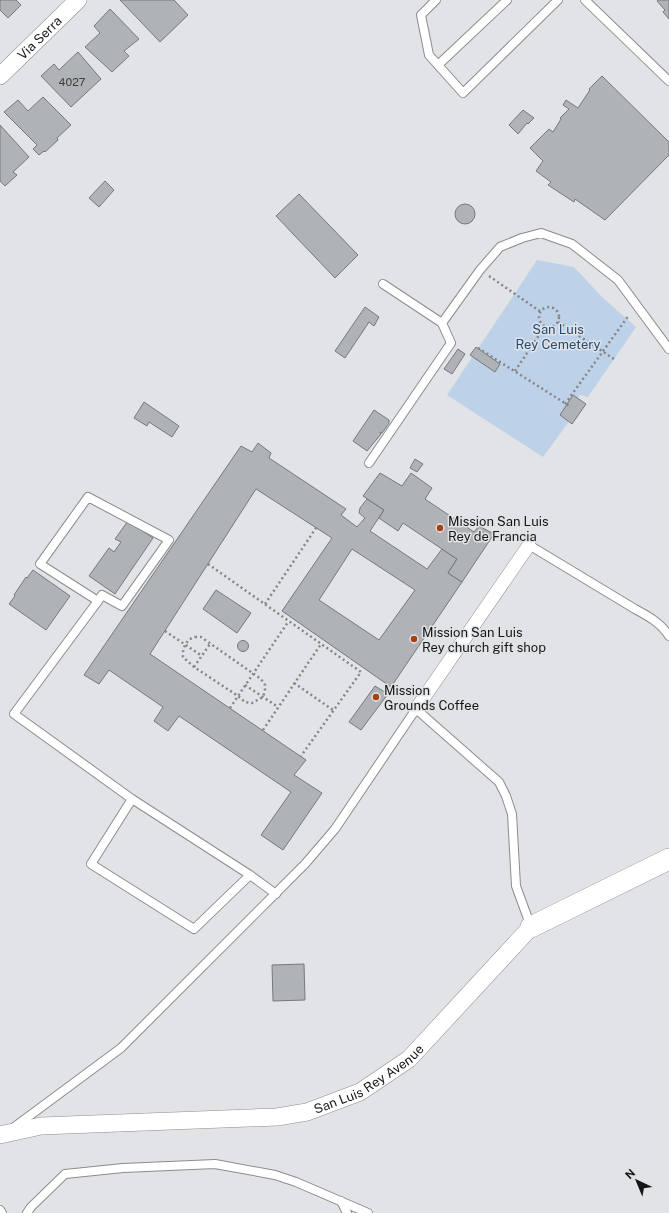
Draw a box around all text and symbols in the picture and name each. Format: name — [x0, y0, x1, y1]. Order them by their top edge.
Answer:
street label: Via Serra — [15, 13, 65, 63]
house number: 4027 — [59, 76, 86, 88]
park label: San Luis Rey Cemetery — [516, 322, 601, 352]
place label: Mission San Luis Rey de Francia — [448, 514, 549, 544]
marker: Mission San Luis Rey de Francia — [435, 523, 445, 533]
place label: Mission San Luis Rey church gift shop — [422, 625, 546, 655]
marker: Mission San Luis Rey church gift shop — [409, 634, 419, 644]
place label: Mission Grounds Coffee — [384, 683, 479, 713]
marker: Mission Grounds Coffee — [371, 692, 381, 702]
street label: San Luis Rey Avenue — [312, 1041, 427, 1117]
north arrow — [617, 1161, 657, 1201]
text: N — [623, 1167, 637, 1181]

